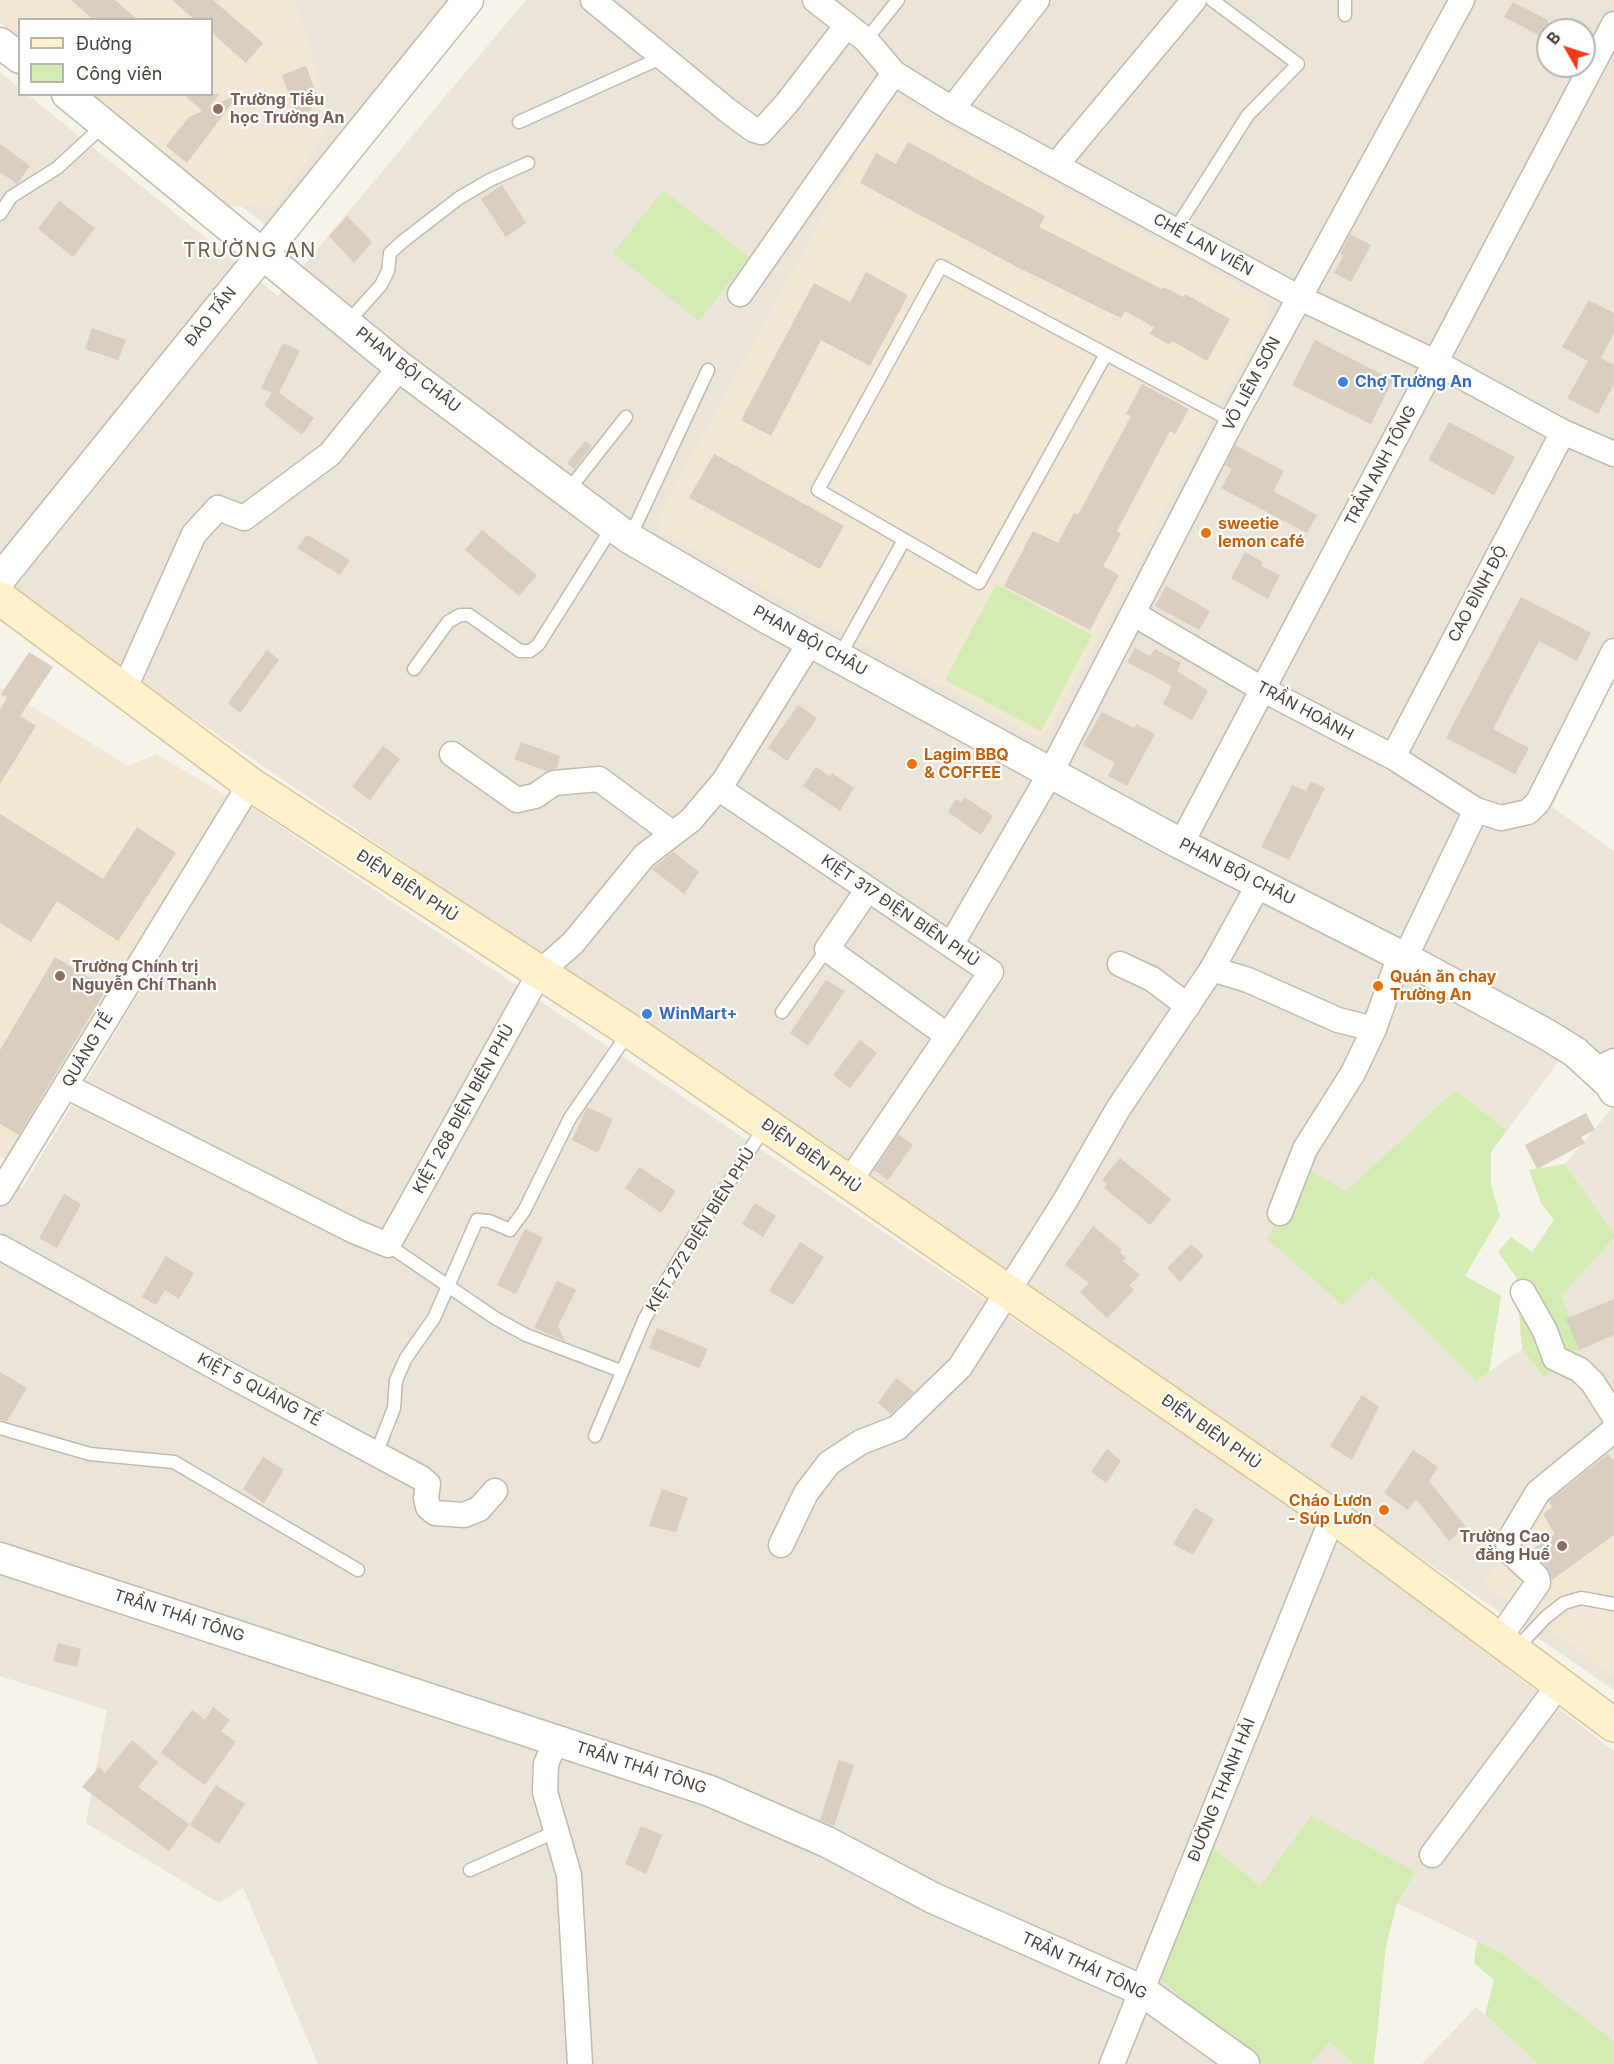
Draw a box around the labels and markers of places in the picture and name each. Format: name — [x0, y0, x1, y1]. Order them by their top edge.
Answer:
place label: Trường Tiểu học Trường An — [230, 90, 344, 128]
marker: Trường Tiểu học Trường An — [211, 102, 225, 116]
place label: Chợ Trường An — [1355, 372, 1472, 392]
marker: Chợ Trường An — [1336, 375, 1350, 389]
place label: sweetie lemon café — [1218, 514, 1304, 552]
marker: sweetie lemon café — [1199, 526, 1213, 540]
place label: Lagim BBQ & COFFEE — [924, 745, 1009, 783]
marker: Lagim BBQ & COFFEE — [905, 757, 919, 771]
place label: Trường Chính trị Nguyễn Chí Thanh — [72, 957, 217, 995]
place label: Quán ăn chay Trường An — [1390, 967, 1496, 1005]
marker: Trường Chính trị Nguyễn Chí Thanh — [53, 969, 67, 983]
marker: Quán ăn chay Trường An — [1371, 979, 1385, 993]
place label: WinMart+ — [659, 1004, 737, 1024]
marker: WinMart+ — [640, 1007, 654, 1021]
place label: Cháo Lươn - Súp Lươn — [1288, 1491, 1372, 1529]
marker: Cháo Lươn - Súp Lươn — [1377, 1503, 1391, 1517]
place label: Trường Cao đẳng Huế — [1459, 1527, 1550, 1565]
marker: Trường Cao đẳng Huế — [1555, 1539, 1569, 1553]

